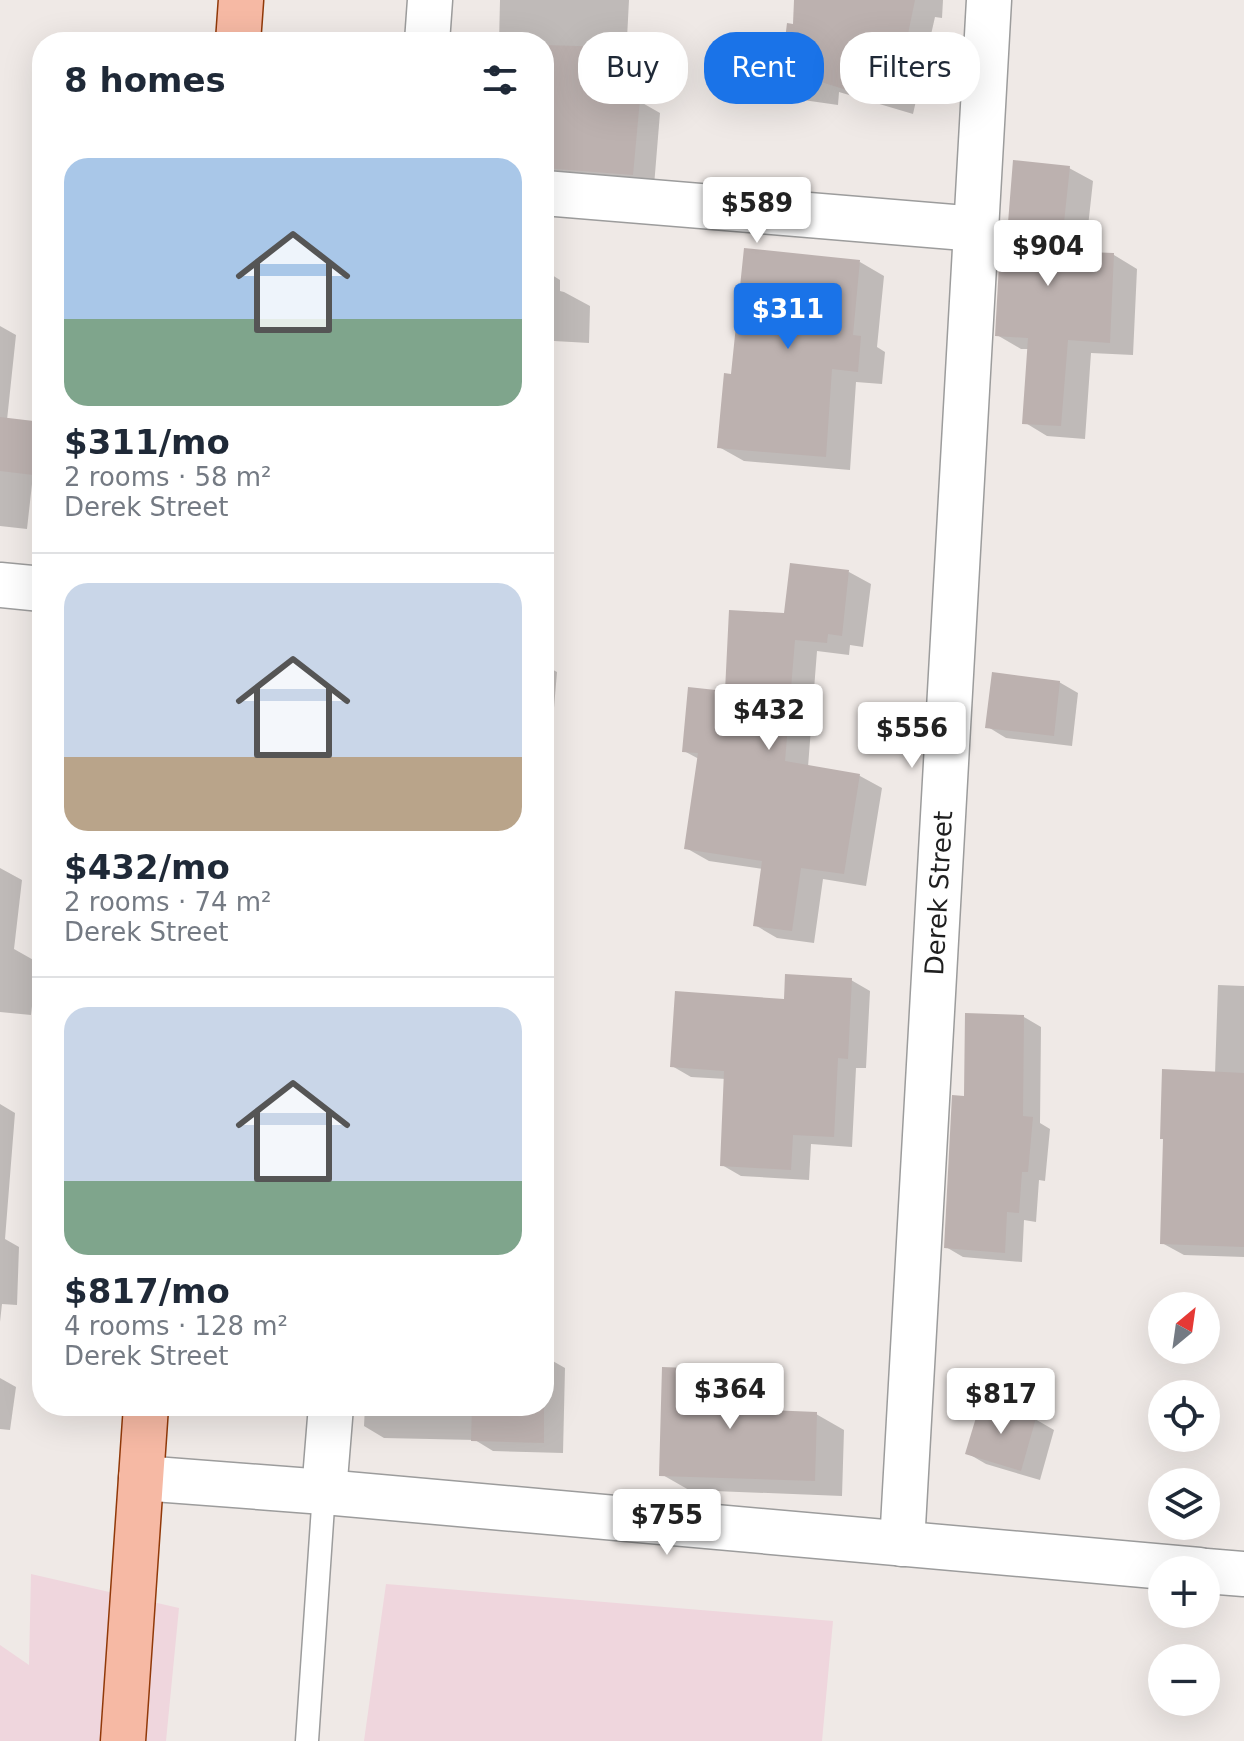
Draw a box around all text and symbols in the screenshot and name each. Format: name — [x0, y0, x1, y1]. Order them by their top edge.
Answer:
chip: Buy — [578, 32, 688, 104]
chip: Rent — [704, 32, 824, 104]
chip: Filters — [840, 32, 980, 104]
icon: filters — [478, 58, 522, 102]
text: 8 homes — [64, 60, 226, 100]
pin: $589 — [710, 177, 804, 245]
text: $589 — [721, 188, 793, 218]
icon: home — [221, 210, 365, 354]
pin: $904 — [1001, 220, 1095, 288]
text: $904 — [1012, 231, 1084, 261]
pin: $311 — [741, 283, 835, 351]
text: $311 — [752, 294, 824, 324]
text: $311/mo — [64, 422, 230, 462]
text: 2 rooms · 58 m² — [64, 462, 272, 492]
text: Derek Street — [64, 492, 228, 522]
icon: home — [221, 635, 365, 779]
pin: $432 — [722, 684, 816, 752]
text: $432 — [733, 695, 805, 725]
pin: $556 — [865, 702, 959, 770]
text: $556 — [876, 713, 948, 743]
street label: Derek Street — [919, 810, 958, 976]
text: $432/mo — [64, 847, 230, 887]
text: 2 rooms · 74 m² — [64, 887, 272, 917]
text: Derek Street — [64, 917, 228, 947]
icon: home — [221, 1059, 365, 1203]
text: $817/mo — [64, 1271, 230, 1311]
north arrow — [1148, 1292, 1220, 1364]
map controls — [1148, 1292, 1220, 1716]
text: 4 rooms · 128 m² — [64, 1311, 288, 1341]
text: Derek Street — [64, 1341, 228, 1371]
pin: $364 — [683, 1363, 777, 1431]
pin: $817 — [954, 1368, 1048, 1436]
text: $364 — [694, 1374, 766, 1404]
text: $817 — [965, 1379, 1037, 1409]
button: locate — [1148, 1380, 1220, 1452]
button: layers — [1148, 1468, 1220, 1540]
pin: $755 — [620, 1489, 714, 1557]
text: $755 — [631, 1500, 703, 1530]
button: + — [1148, 1556, 1220, 1628]
button: − — [1148, 1644, 1220, 1716]

